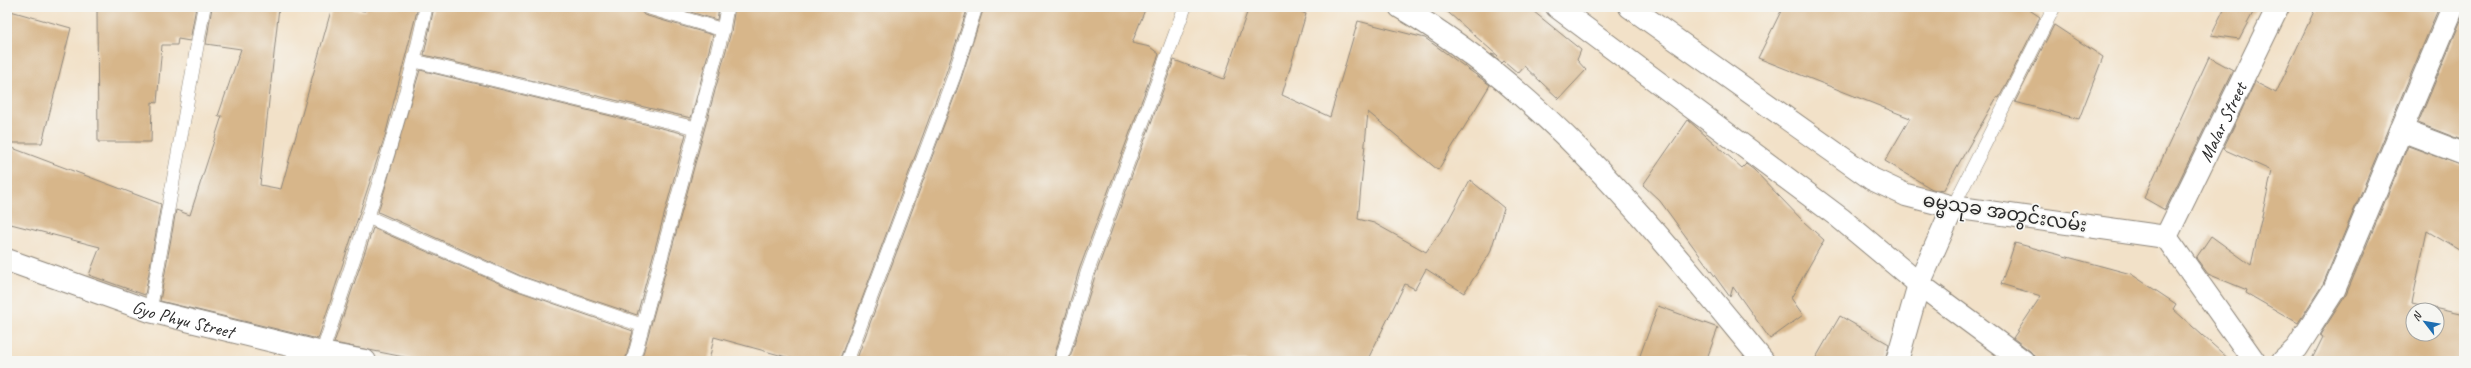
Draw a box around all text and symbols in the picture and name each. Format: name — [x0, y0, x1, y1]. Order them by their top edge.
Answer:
street label: Malar Street — [2193, 77, 2253, 166]
street label: ဓမ္မသုခ အတွင်းလမ်း — [1920, 185, 2089, 242]
street label: Gyo Phyu Street — [129, 295, 239, 345]
north arrow — [2405, 302, 2445, 342]
text: N — [2409, 308, 2425, 323]

